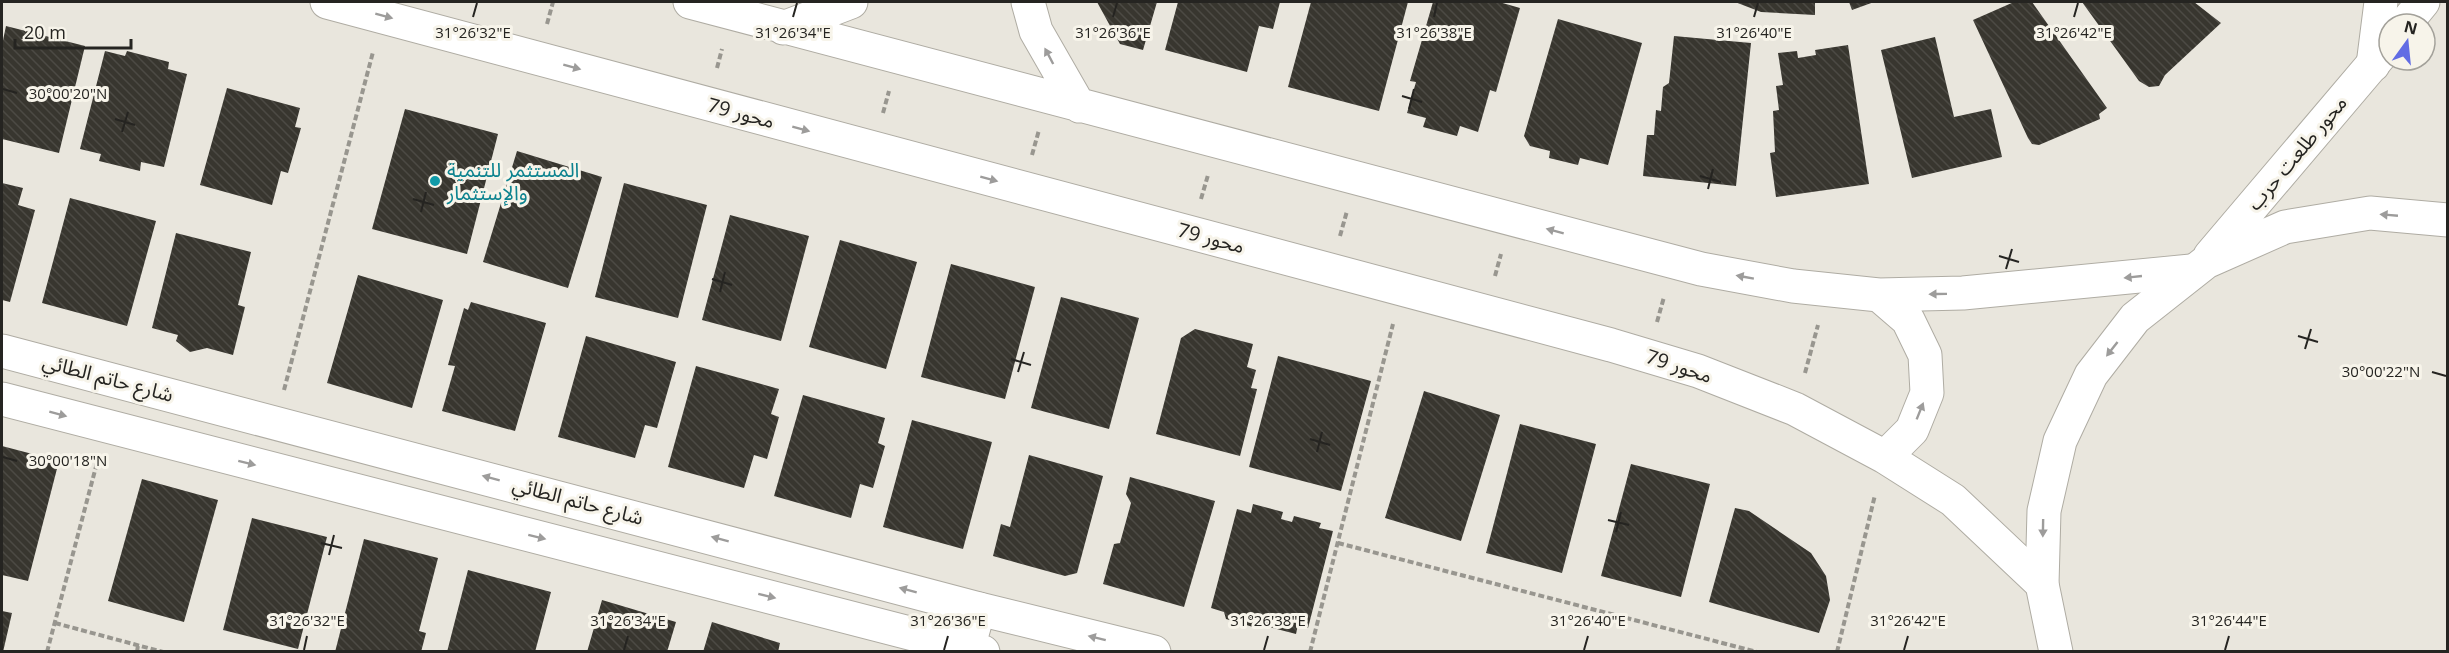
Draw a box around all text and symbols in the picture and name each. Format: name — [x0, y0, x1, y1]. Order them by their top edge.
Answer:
scale bar — [15, 12, 130, 50]
one-way arrow — [375, 12, 393, 22]
north arrow — [2377, 12, 2437, 72]
text: N — [2402, 15, 2420, 40]
text: 20 m — [24, 20, 66, 44]
text: 31°26'32"E — [435, 22, 511, 42]
text: 31°26'34"E — [755, 22, 831, 42]
text: 31°26'36"E — [1075, 22, 1151, 42]
text: 31°26'38"E — [1396, 22, 1472, 42]
text: 31°26'40"E — [1716, 22, 1792, 42]
text: 31°26'42"E — [2036, 22, 2112, 42]
one-way arrow — [1044, 47, 1054, 64]
one-way arrow — [563, 63, 581, 73]
text: 30°00'20"N — [29, 83, 107, 103]
street label: محور طلعت حرب — [2241, 90, 2353, 216]
street label: محور 79 — [705, 91, 778, 134]
one-way arrow — [792, 124, 810, 134]
place label: المستثمر للتنمية والإستثمار — [446, 156, 579, 206]
marker: المستثمر للتنمية والإستثمار — [428, 174, 442, 188]
one-way arrow — [980, 174, 999, 184]
one-way arrow — [2380, 210, 2399, 220]
street label: محور 79 — [1175, 216, 1248, 259]
one-way arrow — [1546, 225, 1565, 235]
one-way arrow — [1735, 272, 1754, 281]
one-way arrow — [2123, 272, 2142, 282]
one-way arrow — [1929, 289, 1948, 298]
one-way arrow — [2106, 341, 2118, 356]
street label: محور 79 — [1643, 342, 1716, 389]
street label: شارع حاتم الطائي — [39, 347, 176, 410]
text: 30°00'22"N — [2342, 361, 2420, 381]
one-way arrow — [1915, 402, 1925, 420]
one-way arrow — [49, 410, 67, 419]
text: 30°00'18"N — [29, 450, 107, 470]
one-way arrow — [238, 458, 256, 468]
street label: شارع حاتم الطائي — [509, 470, 646, 533]
one-way arrow — [482, 473, 500, 483]
one-way arrow — [2038, 518, 2048, 537]
one-way arrow — [528, 533, 547, 543]
one-way arrow — [711, 534, 729, 543]
one-way arrow — [899, 584, 917, 594]
one-way arrow — [758, 592, 776, 602]
text: 31°26'32"E — [269, 610, 345, 630]
text: 31°26'34"E — [590, 610, 666, 630]
text: 31°26'36"E — [910, 610, 986, 630]
text: 31°26'38"E — [1230, 610, 1306, 630]
text: 31°26'40"E — [1550, 610, 1626, 630]
text: 31°26'42"E — [1870, 610, 1946, 630]
text: 31°26'44"E — [2191, 610, 2267, 630]
one-way arrow — [1088, 632, 1106, 642]

